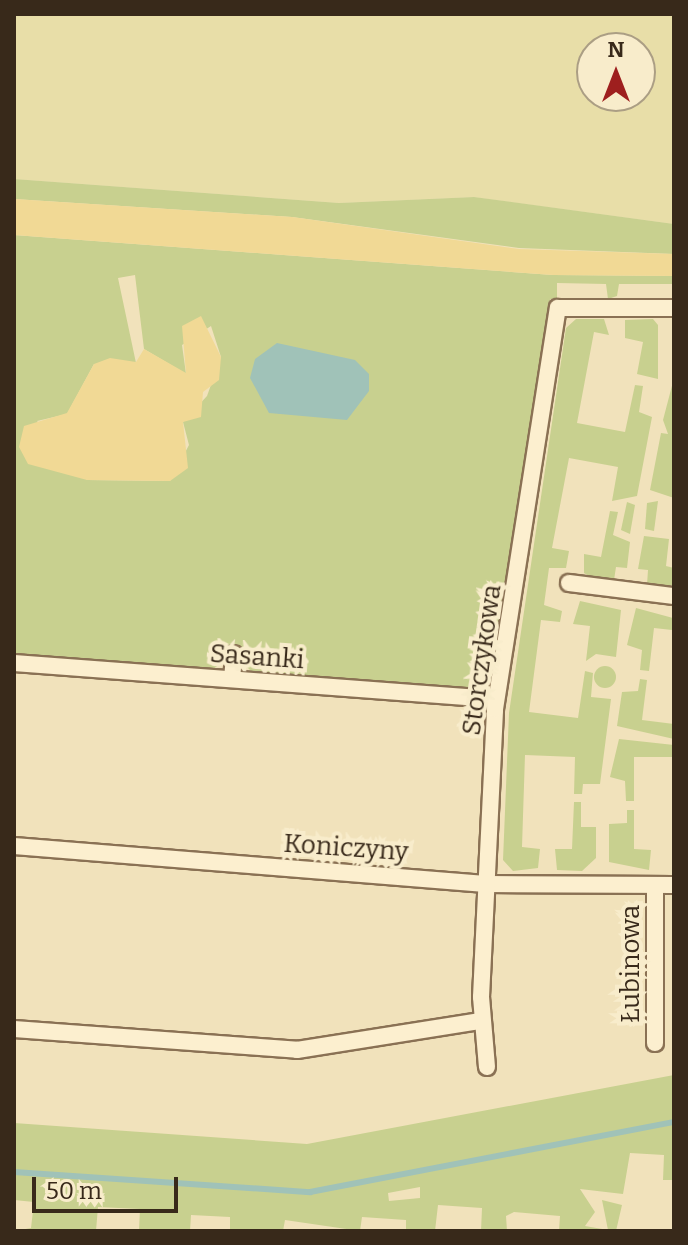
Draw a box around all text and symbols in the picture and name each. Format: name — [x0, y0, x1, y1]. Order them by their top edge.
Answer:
north arrow — [576, 32, 656, 112]
text: N — [608, 36, 624, 63]
street label: Storczykowa — [456, 583, 508, 737]
street label: Sasanki — [209, 638, 305, 676]
street label: Koniczyny — [283, 828, 409, 868]
street label: Łubinowa — [615, 905, 647, 1023]
scale bar — [36, 1161, 182, 1211]
text: 50 m — [46, 1177, 102, 1205]

